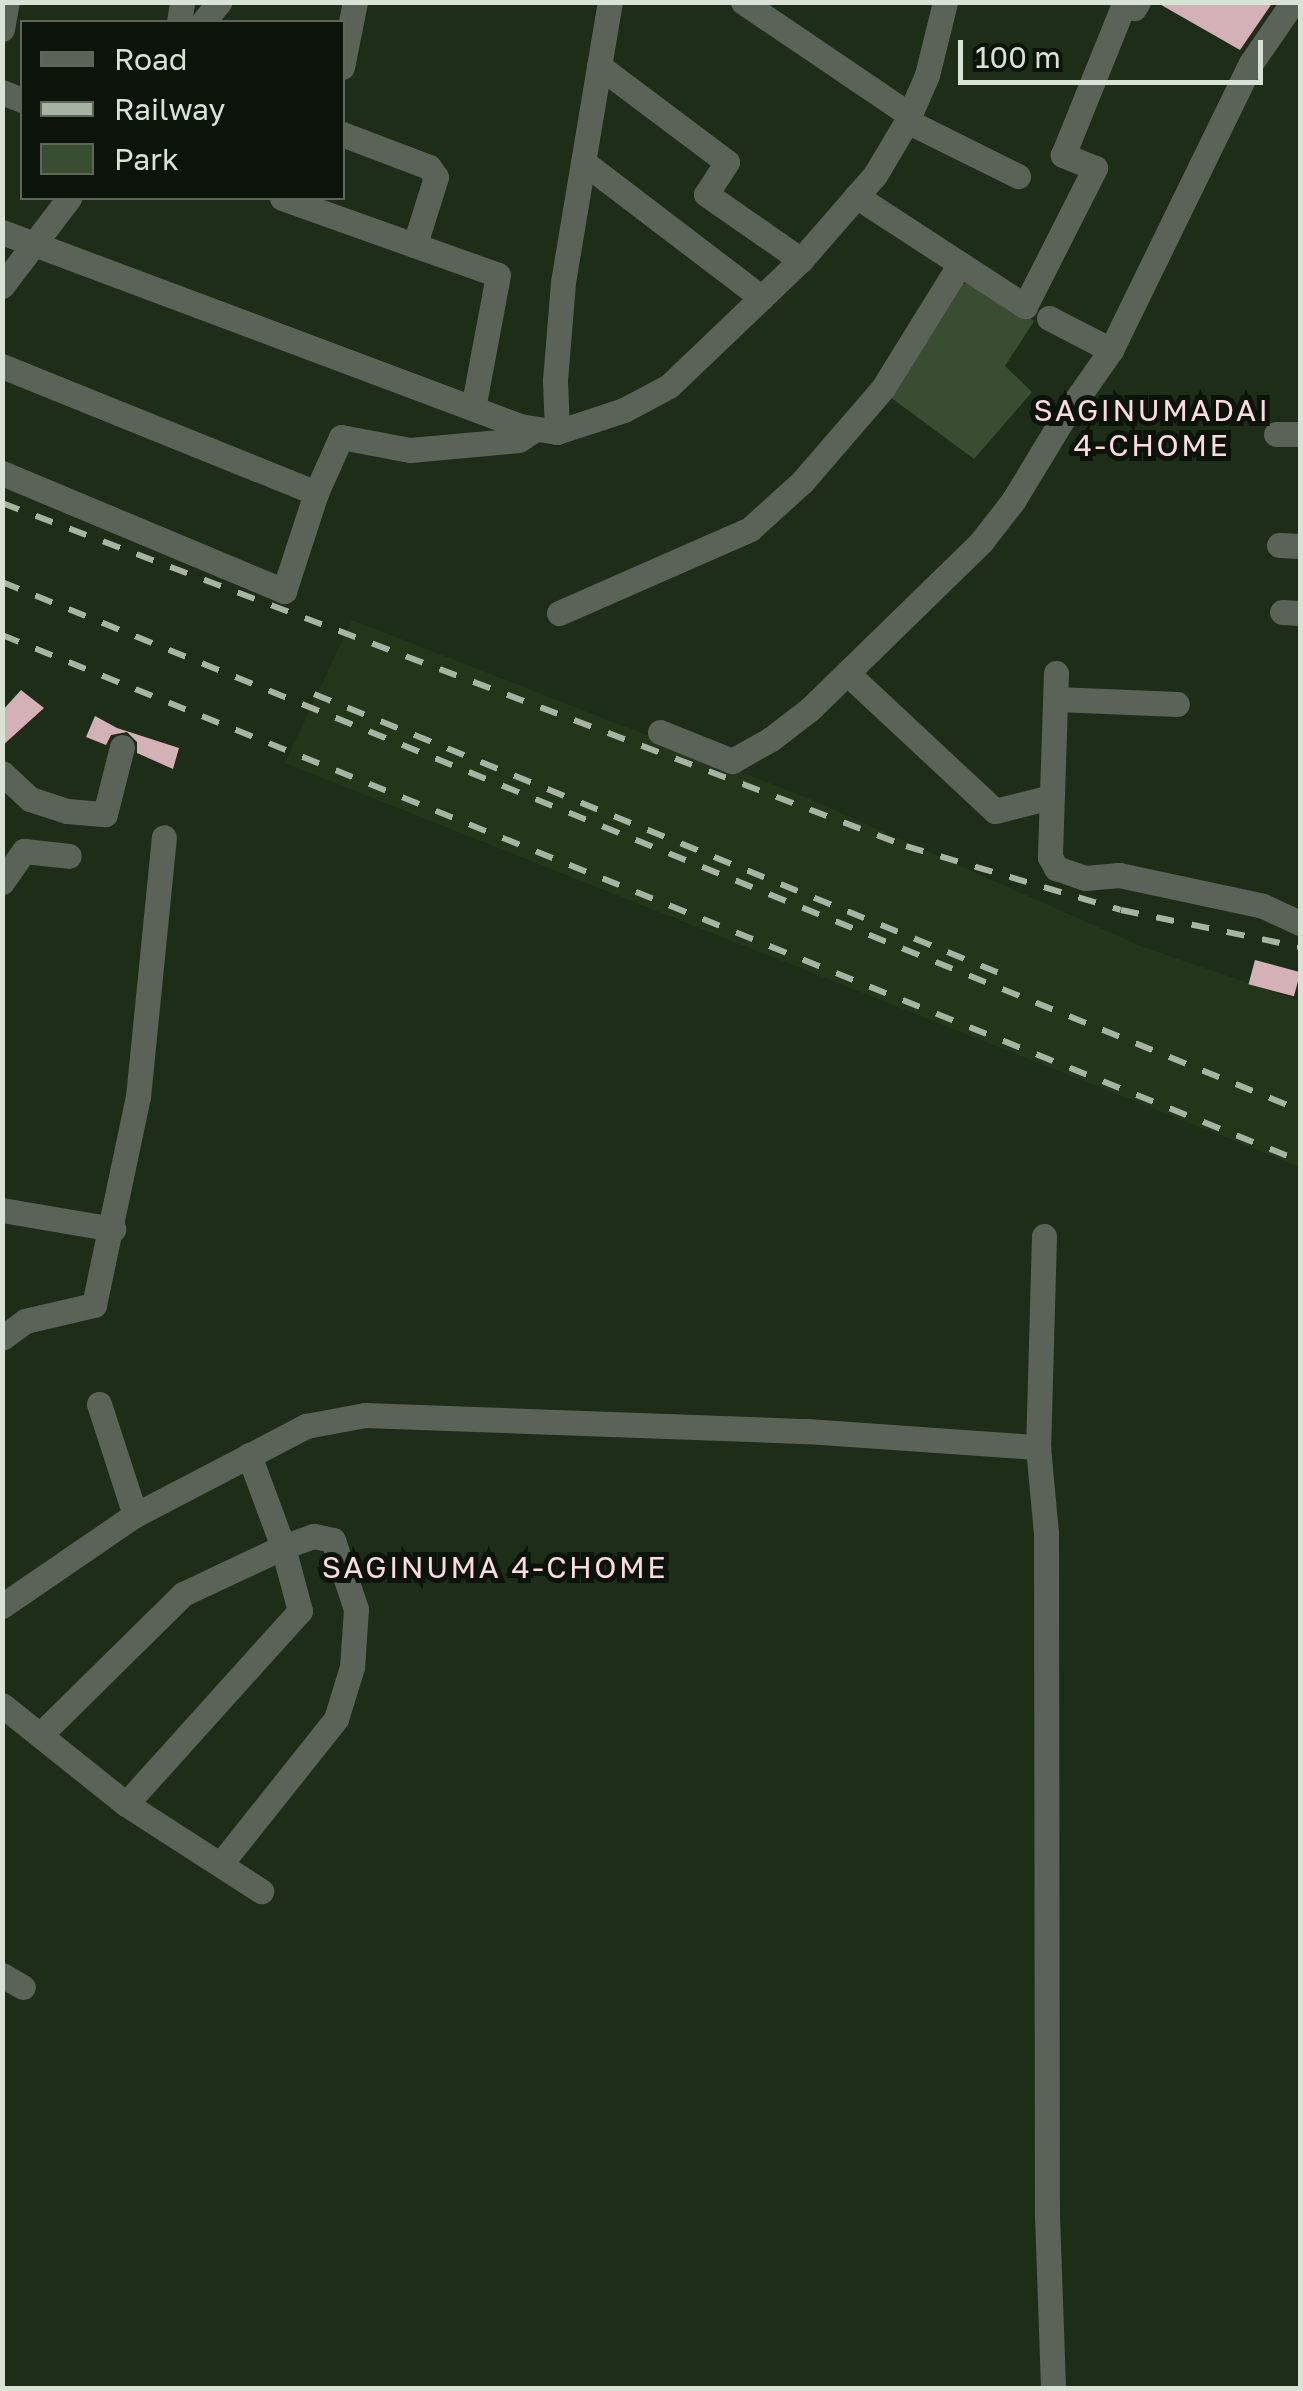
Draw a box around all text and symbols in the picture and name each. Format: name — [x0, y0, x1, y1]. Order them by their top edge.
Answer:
legend — [20, 20, 345, 200]
scale bar — [963, 20, 1268, 82]
text: 100 m — [975, 39, 1061, 75]
text: Road — [114, 41, 188, 77]
text: Railway — [114, 91, 225, 127]
text: Park — [114, 141, 179, 177]
district label: SAGINUMADAI 4-CHOME — [1034, 392, 1270, 462]
district label: SAGINUMA 4-CHOME — [322, 1549, 668, 1585]

